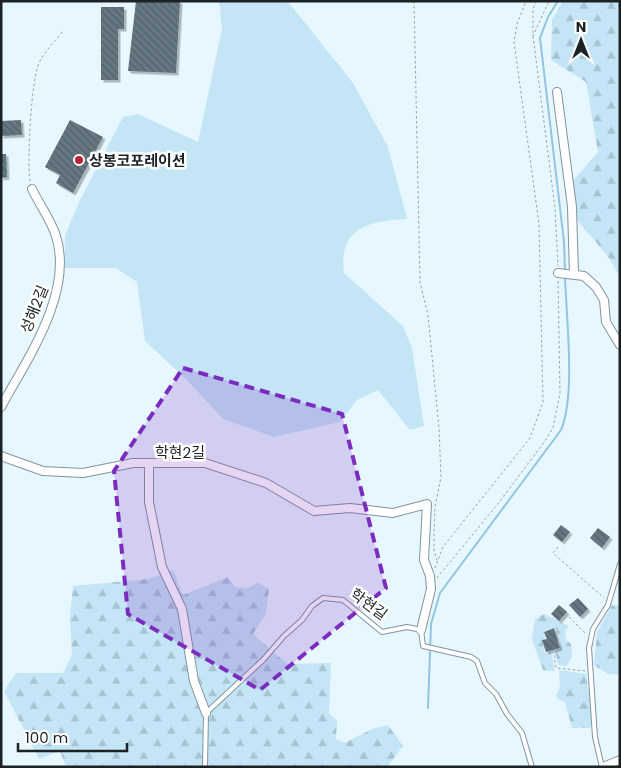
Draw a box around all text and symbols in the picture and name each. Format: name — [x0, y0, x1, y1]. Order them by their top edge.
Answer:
north arrow — [556, 15, 606, 65]
text: N — [576, 17, 586, 37]
place label: 상봉코포레이션 — [89, 150, 186, 171]
marker: 상봉코포레이션 — [73, 154, 85, 166]
street label: 성해2길 — [15, 282, 53, 336]
street label: 학현2길 — [155, 442, 205, 463]
street label: 학현길 — [346, 583, 392, 625]
scale bar — [18, 720, 126, 752]
text: 100 m — [25, 727, 68, 748]

